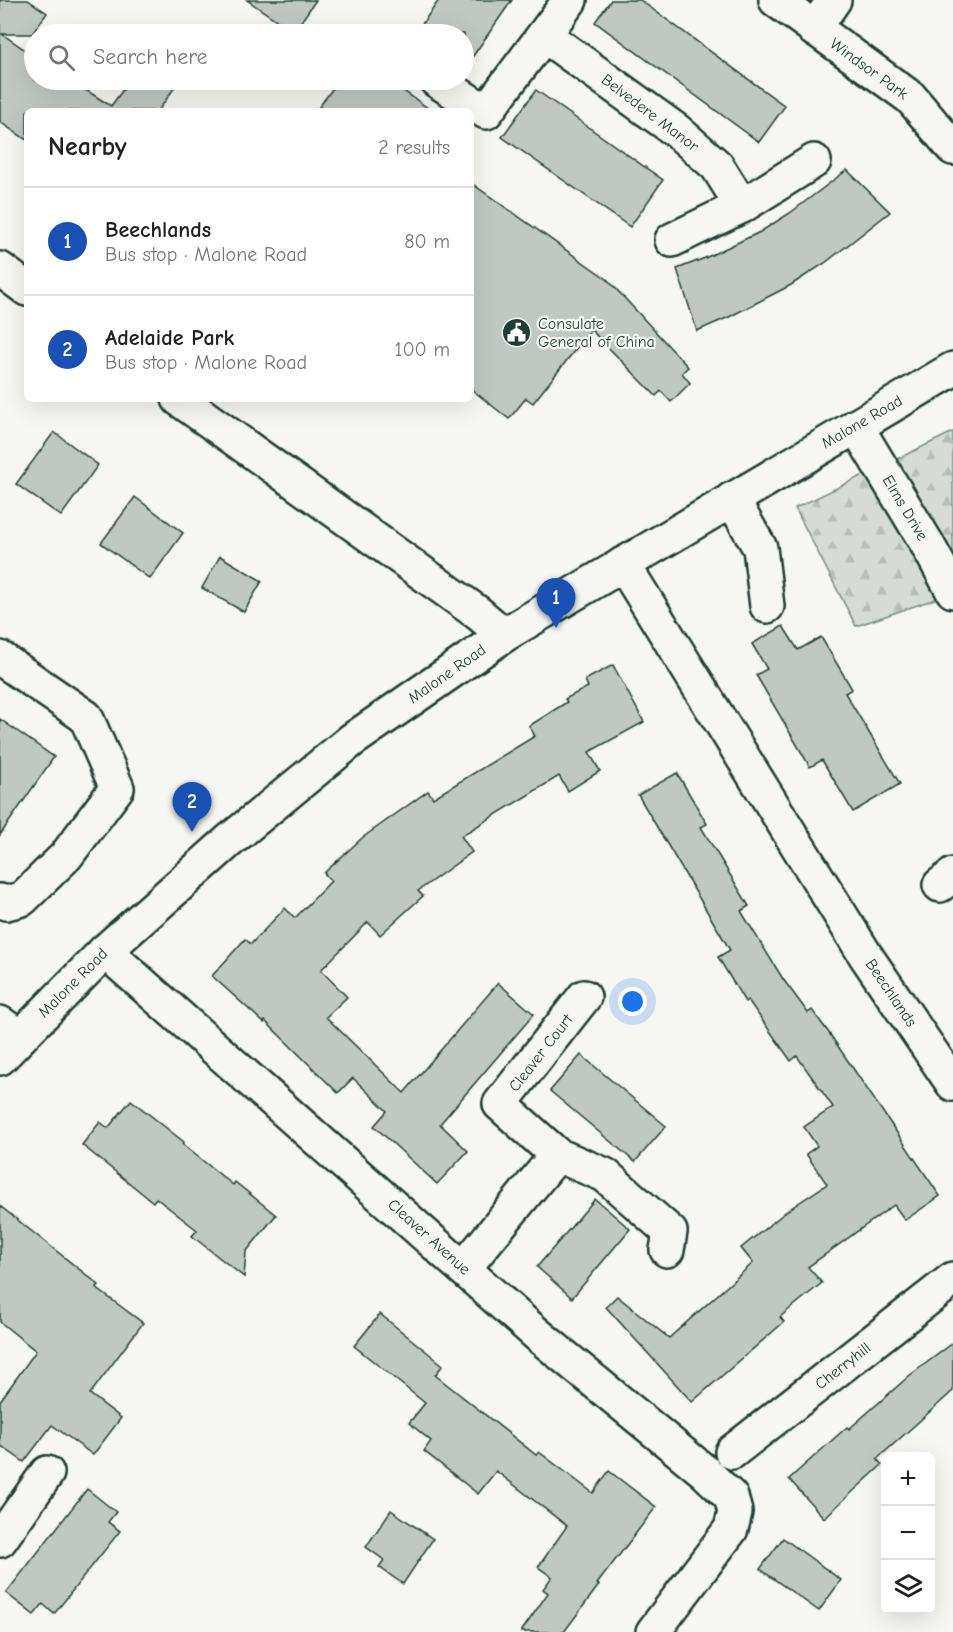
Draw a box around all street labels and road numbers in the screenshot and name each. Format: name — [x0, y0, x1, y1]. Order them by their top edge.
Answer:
street label: Windsor Park — [826, 35, 912, 104]
street label: Belvedere Manor — [598, 71, 703, 156]
street label: Malone Road — [818, 392, 906, 452]
street label: Elms Drive — [879, 472, 931, 544]
street label: Malone Road — [405, 641, 489, 707]
street label: Malone Road — [35, 945, 111, 1021]
street label: Beechlands — [862, 956, 920, 1031]
street label: Cleaver Court — [505, 1010, 577, 1095]
street label: Cleaver Avenue — [384, 1195, 474, 1279]
street label: Cherryhill — [812, 1339, 874, 1393]

